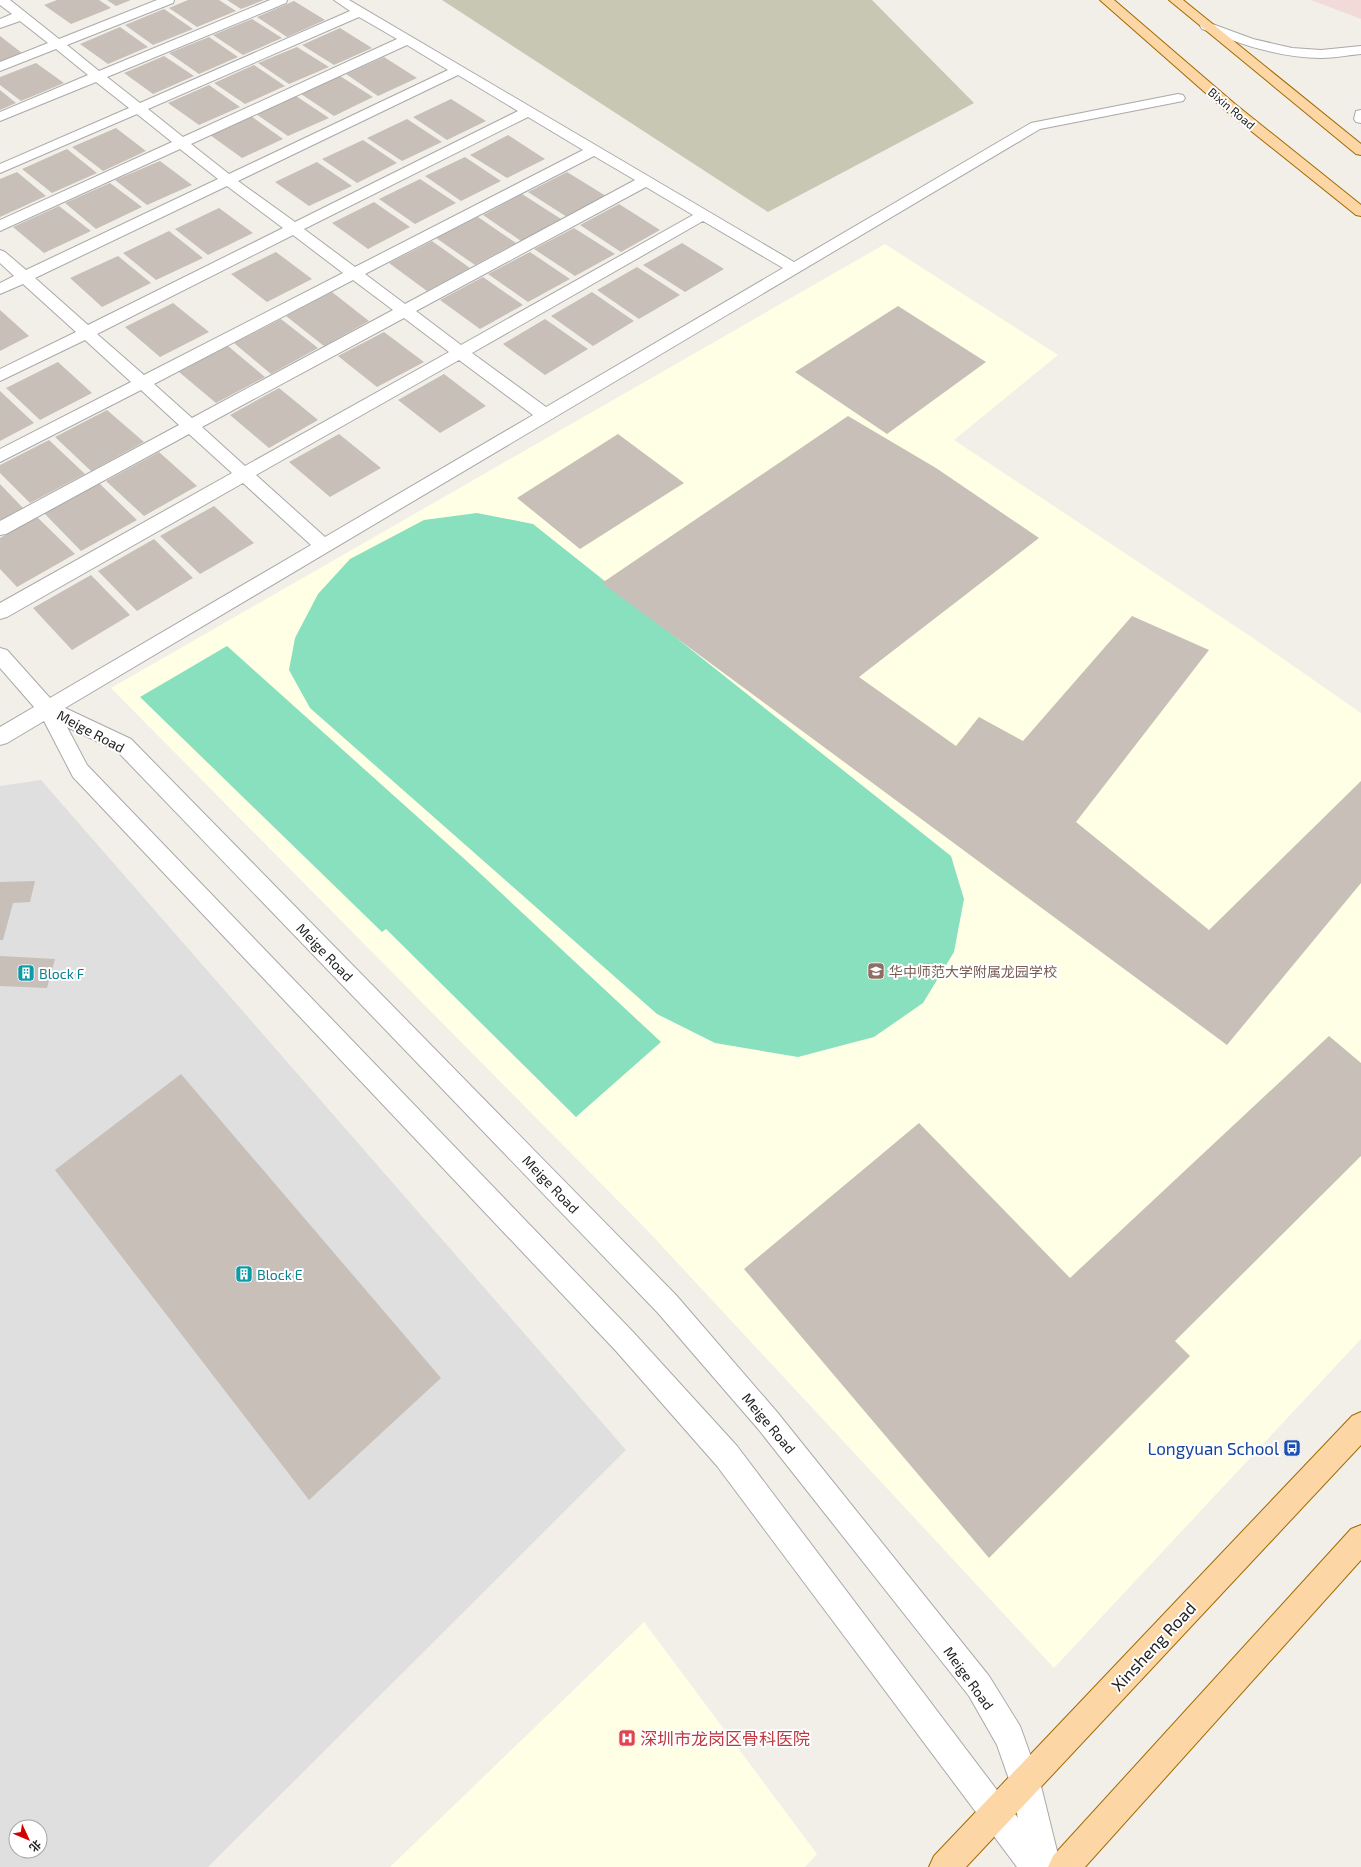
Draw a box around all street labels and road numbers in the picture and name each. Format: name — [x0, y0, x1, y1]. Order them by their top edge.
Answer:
street label: Bixin Road — [1206, 84, 1258, 132]
street label: Meige Road — [54, 706, 128, 756]
street label: Meige Road — [293, 920, 357, 984]
street label: Meige Road — [519, 1152, 583, 1216]
street label: Meige Road — [739, 1389, 799, 1457]
street label: Xinsheng Road — [1107, 1597, 1200, 1695]
street label: Meige Road — [940, 1643, 998, 1713]

